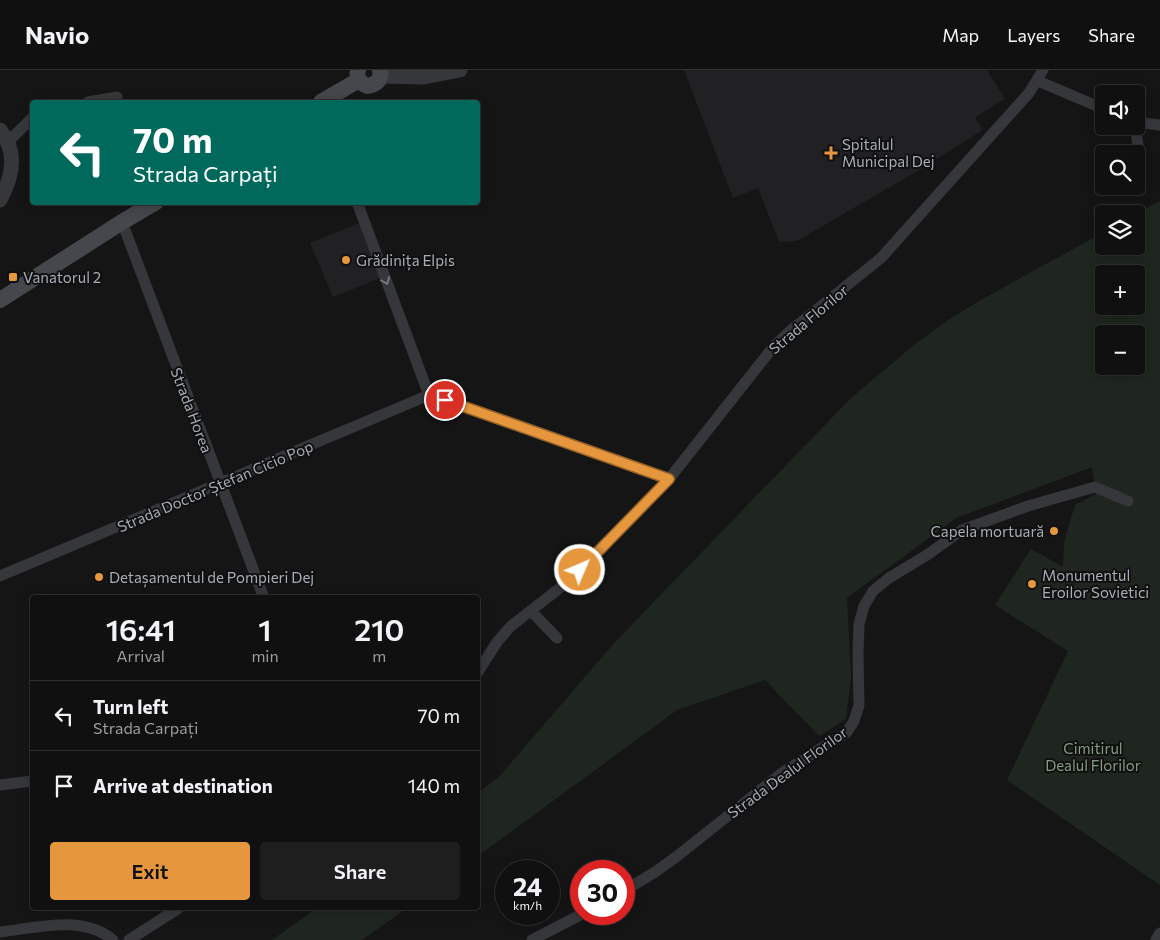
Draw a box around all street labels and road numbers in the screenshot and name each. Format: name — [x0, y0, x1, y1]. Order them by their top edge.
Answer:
street label: Strada Florilor — [765, 281, 851, 357]
street label: Strada Horea — [168, 365, 216, 455]
street label: Strada Doctor Ștefan Cicio Pop — [114, 436, 317, 537]
street label: Strada Dealul Florilor — [724, 723, 850, 821]

